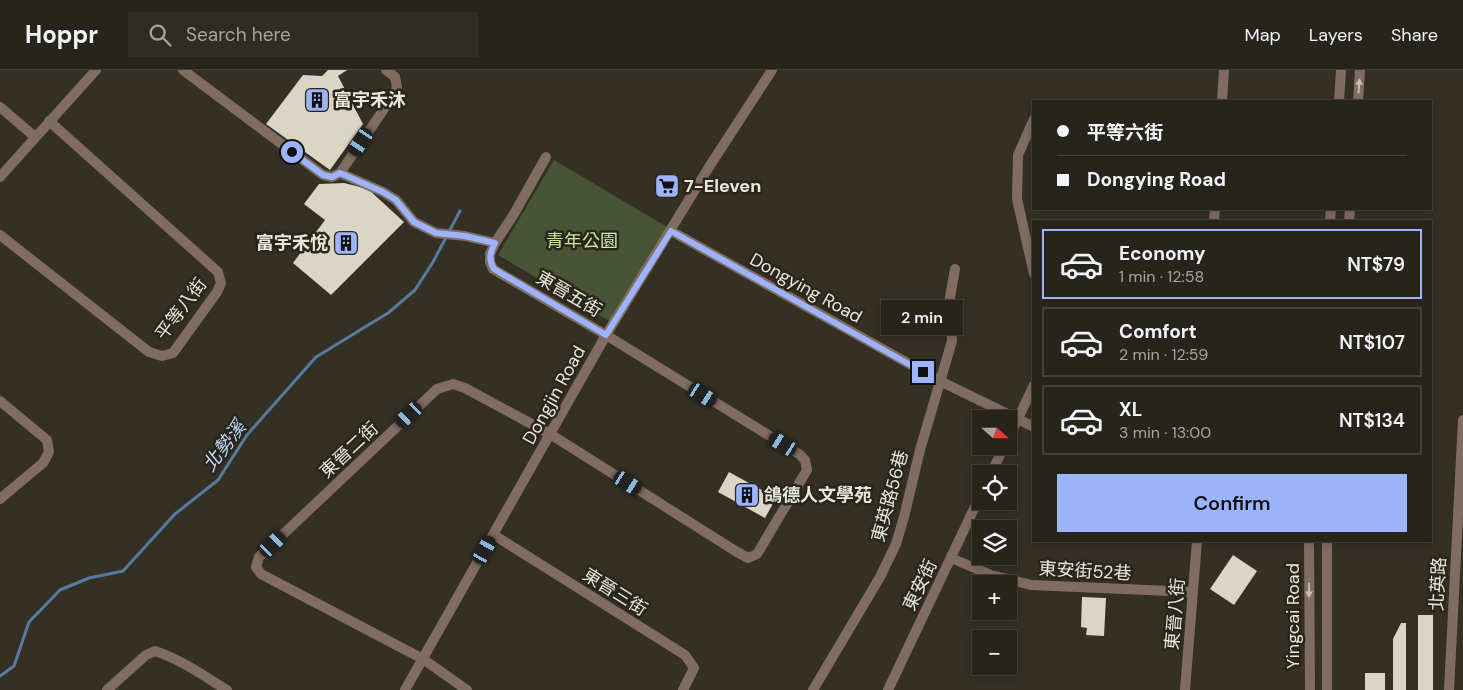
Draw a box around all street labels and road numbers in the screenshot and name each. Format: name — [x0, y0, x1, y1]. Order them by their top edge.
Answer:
street label: Dongying Road — [746, 247, 866, 329]
street label: 東晉五街 — [532, 266, 606, 322]
street label: 平等八街 — [150, 273, 212, 345]
street label: Dongjin Road — [517, 341, 591, 449]
street label: 東晉二街 — [314, 417, 384, 483]
street label: 東英路56巷 — [866, 447, 914, 545]
street label: 東安街 — [897, 555, 943, 615]
street label: 北英路 — [1425, 556, 1451, 612]
street label: 東安街52巷 — [1038, 557, 1132, 585]
street label: 東晉三街 — [578, 563, 652, 621]
street label: Yingcai Road — [1281, 563, 1305, 669]
street label: 東晉八街 — [1160, 577, 1190, 651]

